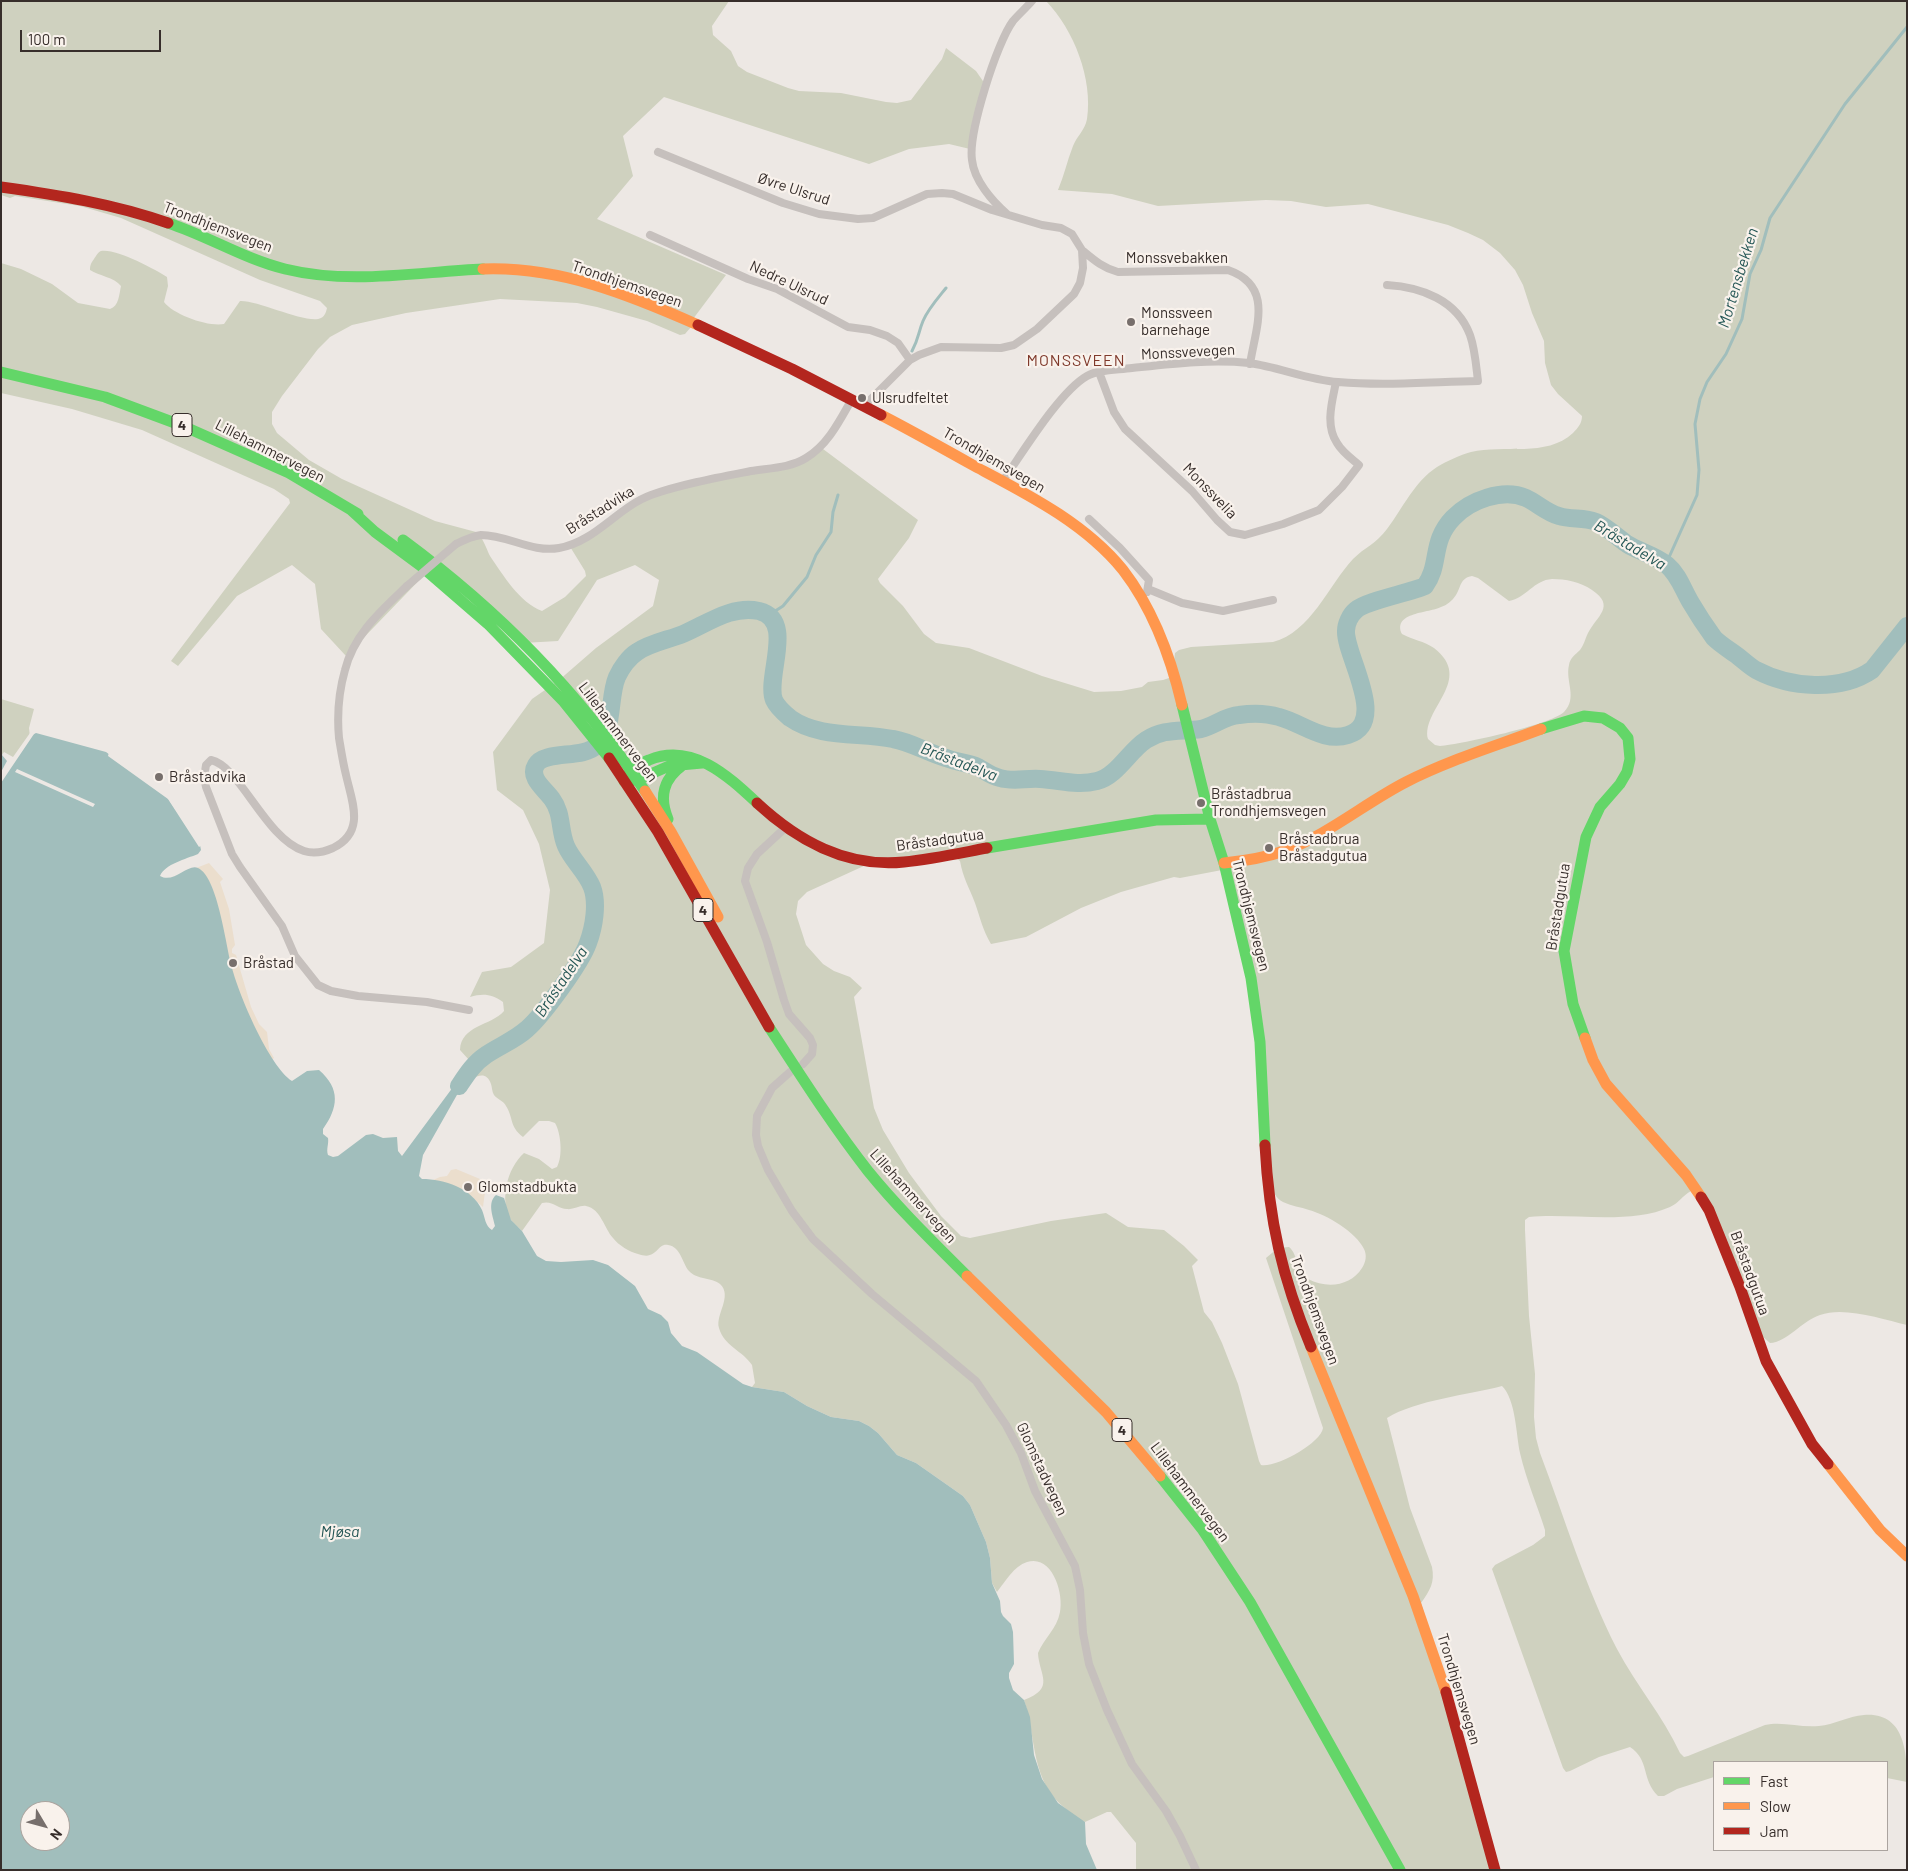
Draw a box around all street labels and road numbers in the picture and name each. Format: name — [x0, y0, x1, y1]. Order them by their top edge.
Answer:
street label: Øvre Ulsrud — [756, 169, 832, 209]
street label: Trondhjemsvegen — [161, 198, 275, 256]
street label: Monssvebakken — [1126, 249, 1228, 267]
street label: Trondhjemsvegen — [570, 257, 684, 311]
street label: Nedre Ulsrud — [747, 257, 831, 309]
street label: Monssvevegen — [1140, 341, 1236, 363]
road number: 4 — [172, 414, 192, 436]
street label: Lillehammervegen — [212, 416, 328, 486]
street label: Trondhjemsvegen — [940, 423, 1048, 497]
street label: Monssvelia — [1179, 459, 1241, 523]
street label: Bråstadvika — [563, 482, 637, 538]
street label: Lillehammervegen — [575, 678, 661, 786]
street label: Bråstadgutua — [895, 825, 985, 855]
street label: Trondhjemsvegen — [1228, 857, 1274, 973]
street label: Bråstadgutua — [1542, 862, 1574, 952]
road number: 4 — [693, 898, 713, 922]
street label: Lillehammervegen — [866, 1145, 960, 1247]
street label: Bråstadgutua — [1726, 1228, 1774, 1318]
street label: Trondhjemsvegen — [1287, 1253, 1343, 1367]
road number: 4 — [1112, 1418, 1132, 1442]
street label: Glomstadvegen — [1013, 1420, 1071, 1518]
street label: Lillehammervegen — [1147, 1438, 1233, 1546]
street label: Trondhjemsvegen — [1434, 1631, 1484, 1747]

